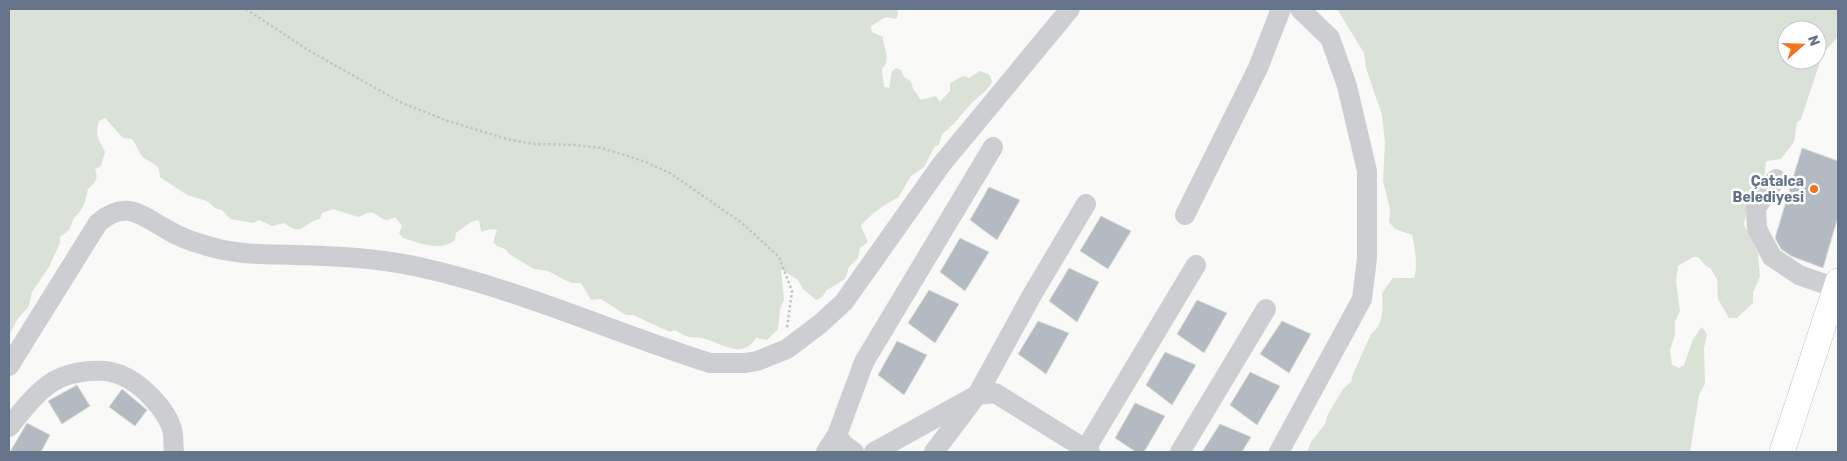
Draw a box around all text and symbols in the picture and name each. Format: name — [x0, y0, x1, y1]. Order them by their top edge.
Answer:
north arrow — [1777, 20, 1827, 70]
text: N — [1804, 33, 1823, 48]
place label: Çatalca Belediyesi — [1733, 173, 1804, 206]
marker: Çatalca Belediyesi — [1808, 183, 1820, 195]

